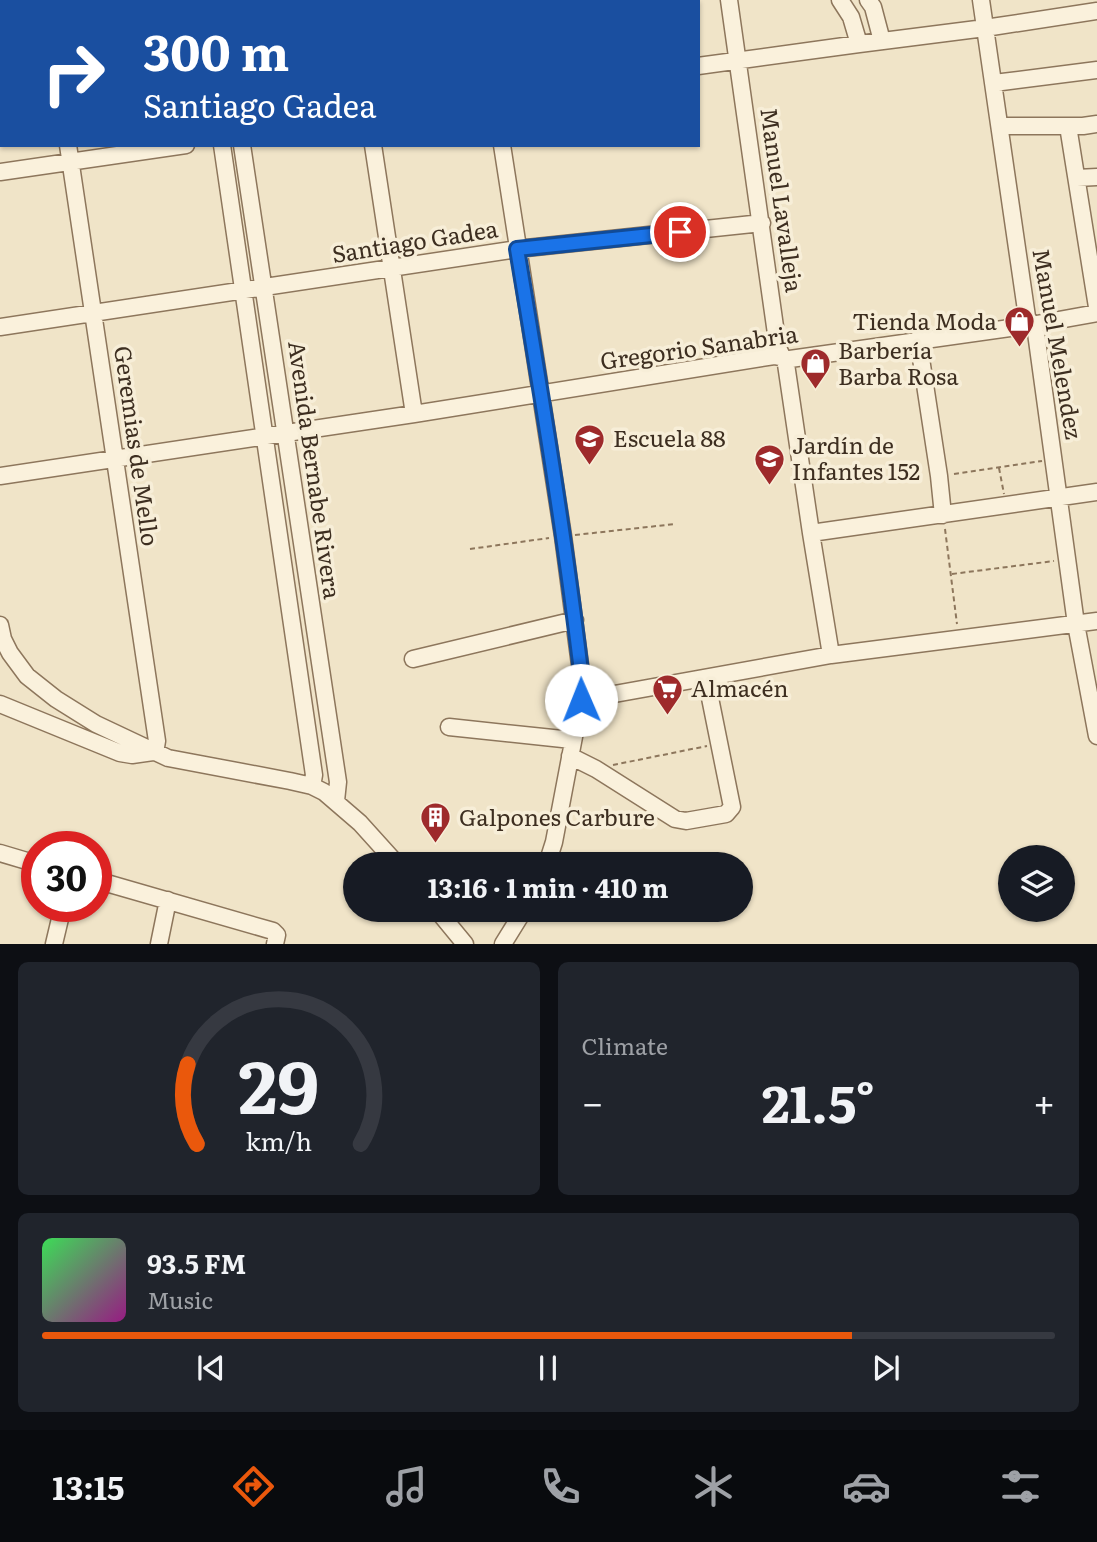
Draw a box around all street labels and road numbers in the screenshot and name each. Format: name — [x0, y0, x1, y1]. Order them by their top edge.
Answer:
street label: Manuel Lavalleja — [753, 105, 813, 295]
street label: Santiago Gadea — [329, 210, 501, 270]
street label: Manuel Melendez — [1025, 246, 1092, 442]
street label: Gregorio Sanabria — [598, 315, 800, 377]
street label: Avenida Bernabe Rivera — [281, 338, 351, 602]
street label: Geremias de Mello — [107, 343, 169, 548]

